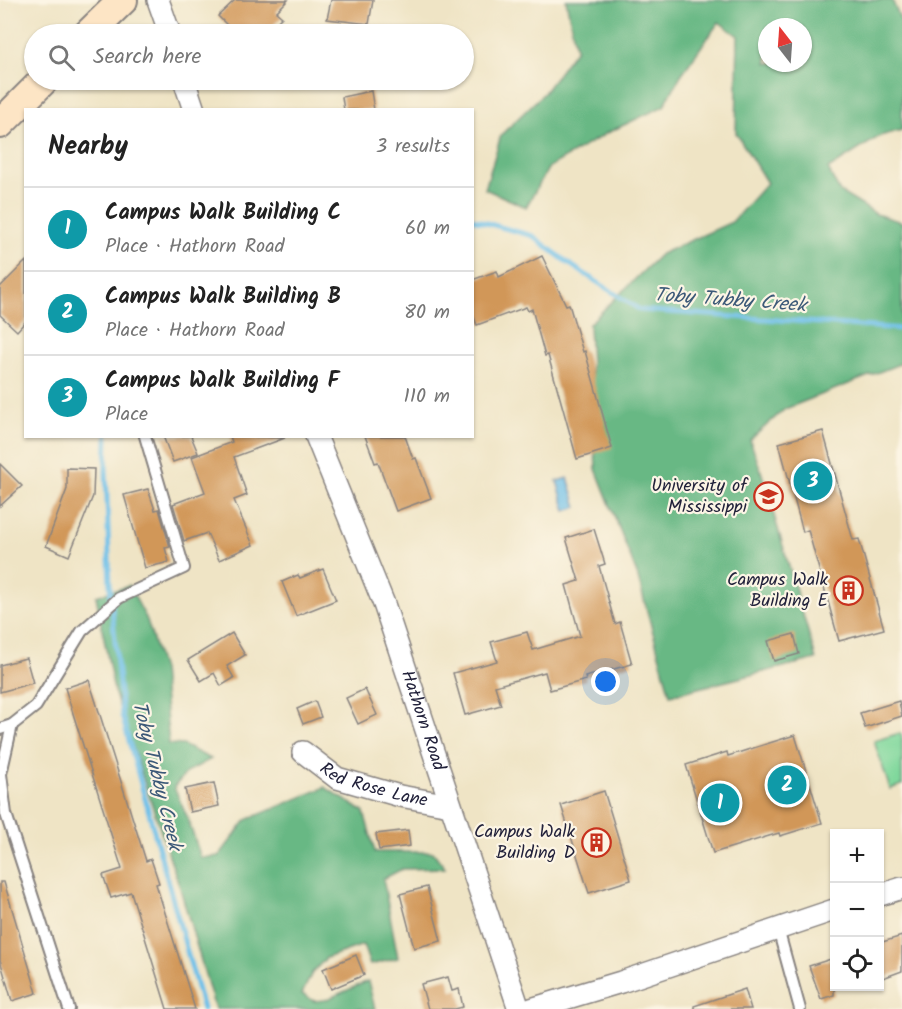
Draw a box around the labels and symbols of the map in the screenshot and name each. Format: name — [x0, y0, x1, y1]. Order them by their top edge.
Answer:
north arrow — [758, 18, 812, 72]
water label: Toby Tubby Creek — [653, 280, 810, 322]
pin: 3 — [794, 458, 832, 504]
place label: University of Mississippi — [651, 472, 749, 522]
school or university icon: University of Mississippi — [752, 480, 784, 512]
place label: Campus Walk Building E — [727, 566, 829, 616]
building icon: Campus Walk Building E — [833, 574, 865, 606]
street label: Hathorn Road — [393, 666, 453, 775]
your location — [591, 667, 620, 696]
water label: Toby Tubby Creek — [122, 698, 191, 856]
street label: Red Rose Lane — [313, 755, 430, 815]
pin: 2 — [768, 762, 806, 808]
pin: 1 — [700, 780, 740, 826]
place label: Campus Walk Building D — [474, 818, 576, 868]
building icon: Campus Walk Building D — [580, 826, 612, 858]

